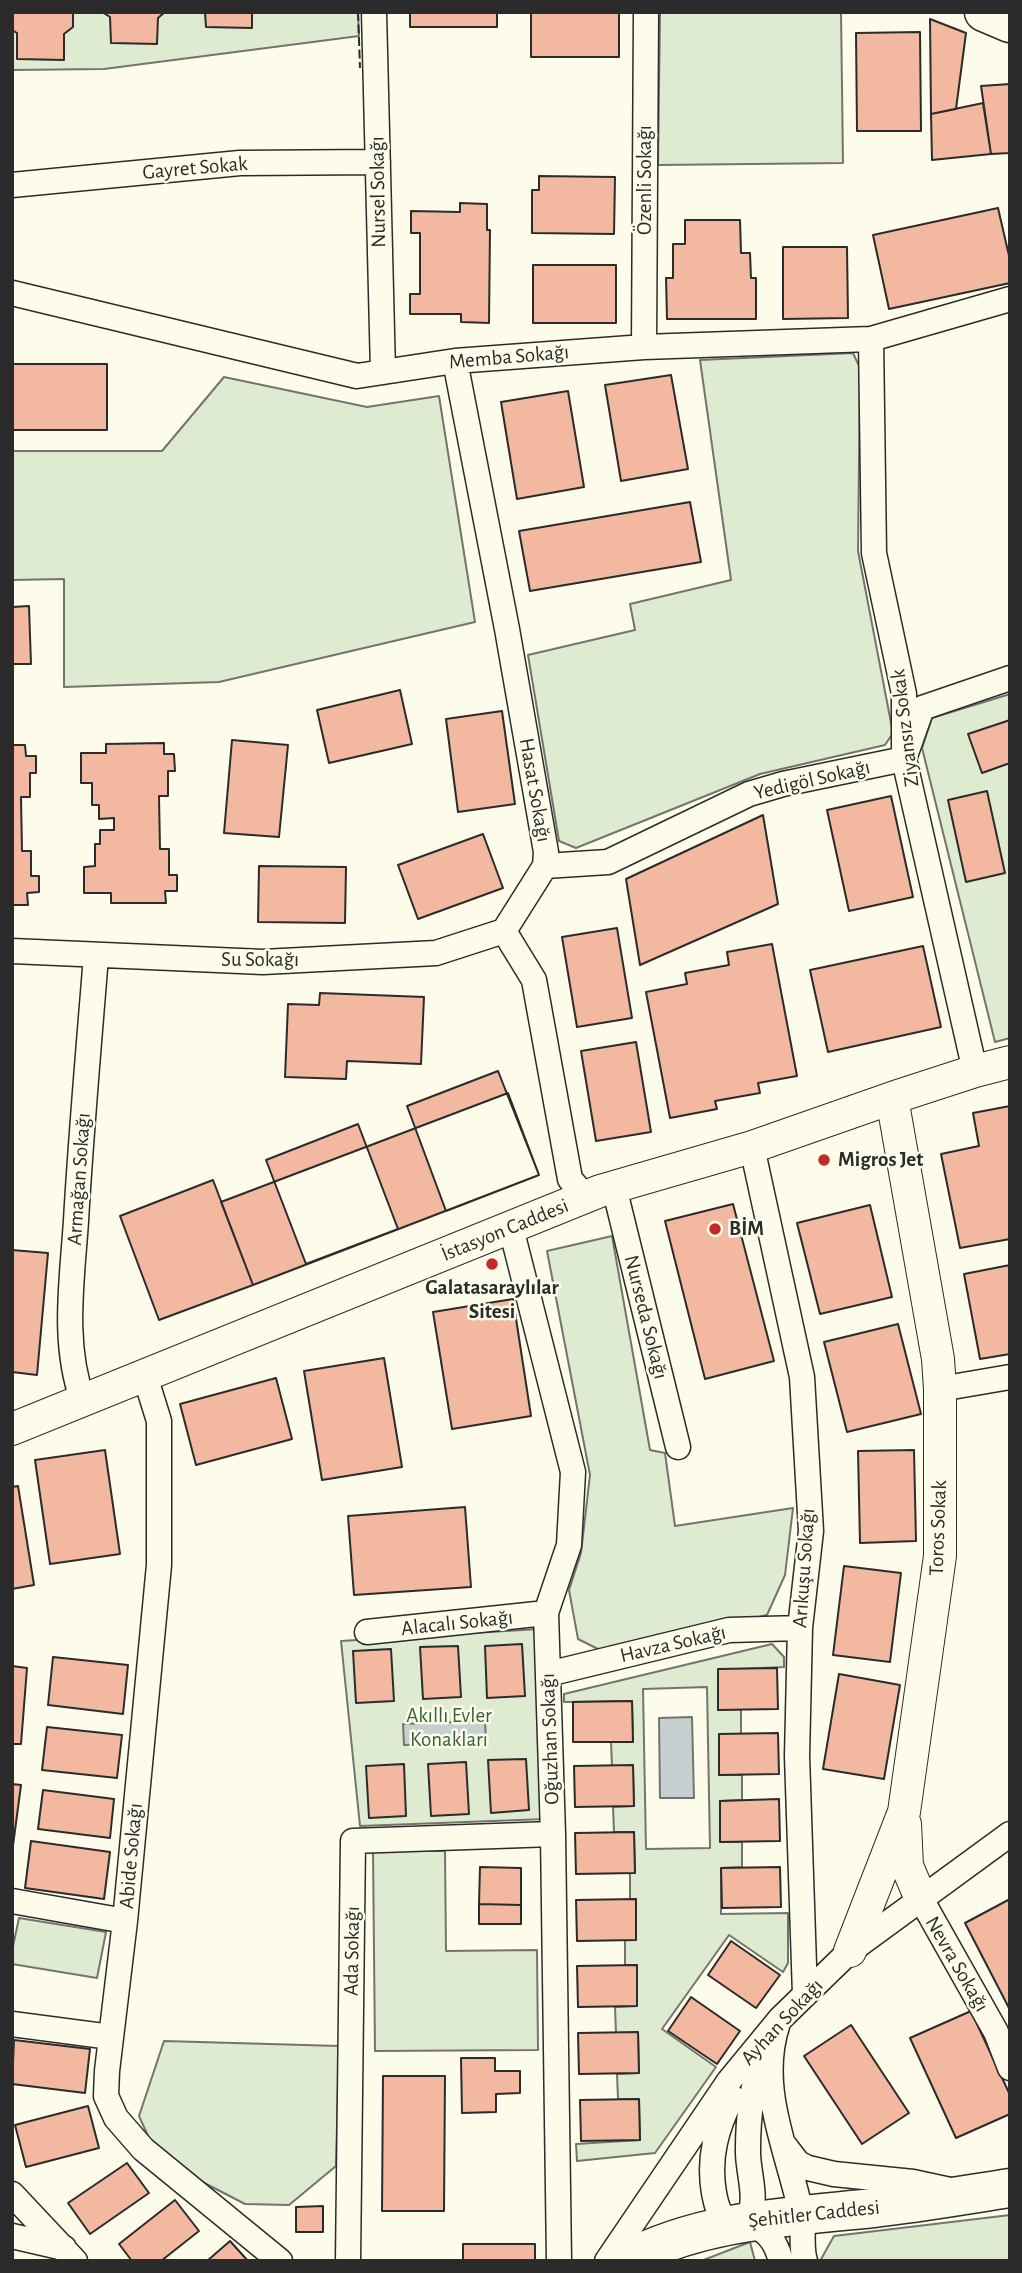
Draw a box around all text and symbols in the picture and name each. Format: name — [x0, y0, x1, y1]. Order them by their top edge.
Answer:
street label: Özenli Sokağı — [632, 125, 658, 235]
street label: Nursel Sokağı — [364, 136, 392, 248]
street label: Gayret Sokak — [141, 151, 249, 185]
street label: Memba Sokağı — [448, 339, 570, 375]
street label: Ziyansız Sokak — [885, 668, 925, 788]
street label: Hasat Sokağı — [513, 736, 557, 844]
street label: Yedigöl Sokağı — [751, 754, 873, 806]
street label: Su Sokağı — [221, 947, 299, 973]
street label: Armağan Sokağı — [62, 1112, 96, 1246]
place label: Migros Jet — [838, 1147, 923, 1173]
marker: Migros Jet — [816, 1152, 832, 1168]
street label: İstasyon Caddesi — [438, 1193, 572, 1267]
place label: BİM — [729, 1216, 764, 1242]
marker: BİM — [707, 1221, 723, 1237]
street label: Nurseda Sokağı — [618, 1252, 674, 1382]
marker: Galatasaraylılar Sitesi — [484, 1256, 500, 1272]
place label: Galatasaraylılar Sitesi — [425, 1275, 559, 1325]
street label: Toros Sokak — [924, 1480, 952, 1576]
street label: Arıkuşu Sokağı — [787, 1507, 821, 1629]
street label: Alacalı Sokağı — [400, 1605, 514, 1641]
street label: Havza Sokağı — [618, 1620, 728, 1668]
street label: Oğuzhan Sokağı — [535, 1673, 565, 1805]
park label: Akıllı Evler Konakları — [406, 1703, 492, 1753]
street label: Abide Sokağı — [114, 1802, 148, 1910]
street label: Ada Sokağı — [339, 1906, 365, 1996]
street label: Nevra Sokağı — [920, 1912, 994, 2016]
street label: Ayhan Sokağı — [735, 1973, 829, 2071]
street label: Şehitler Caddesi — [747, 2195, 881, 2233]

